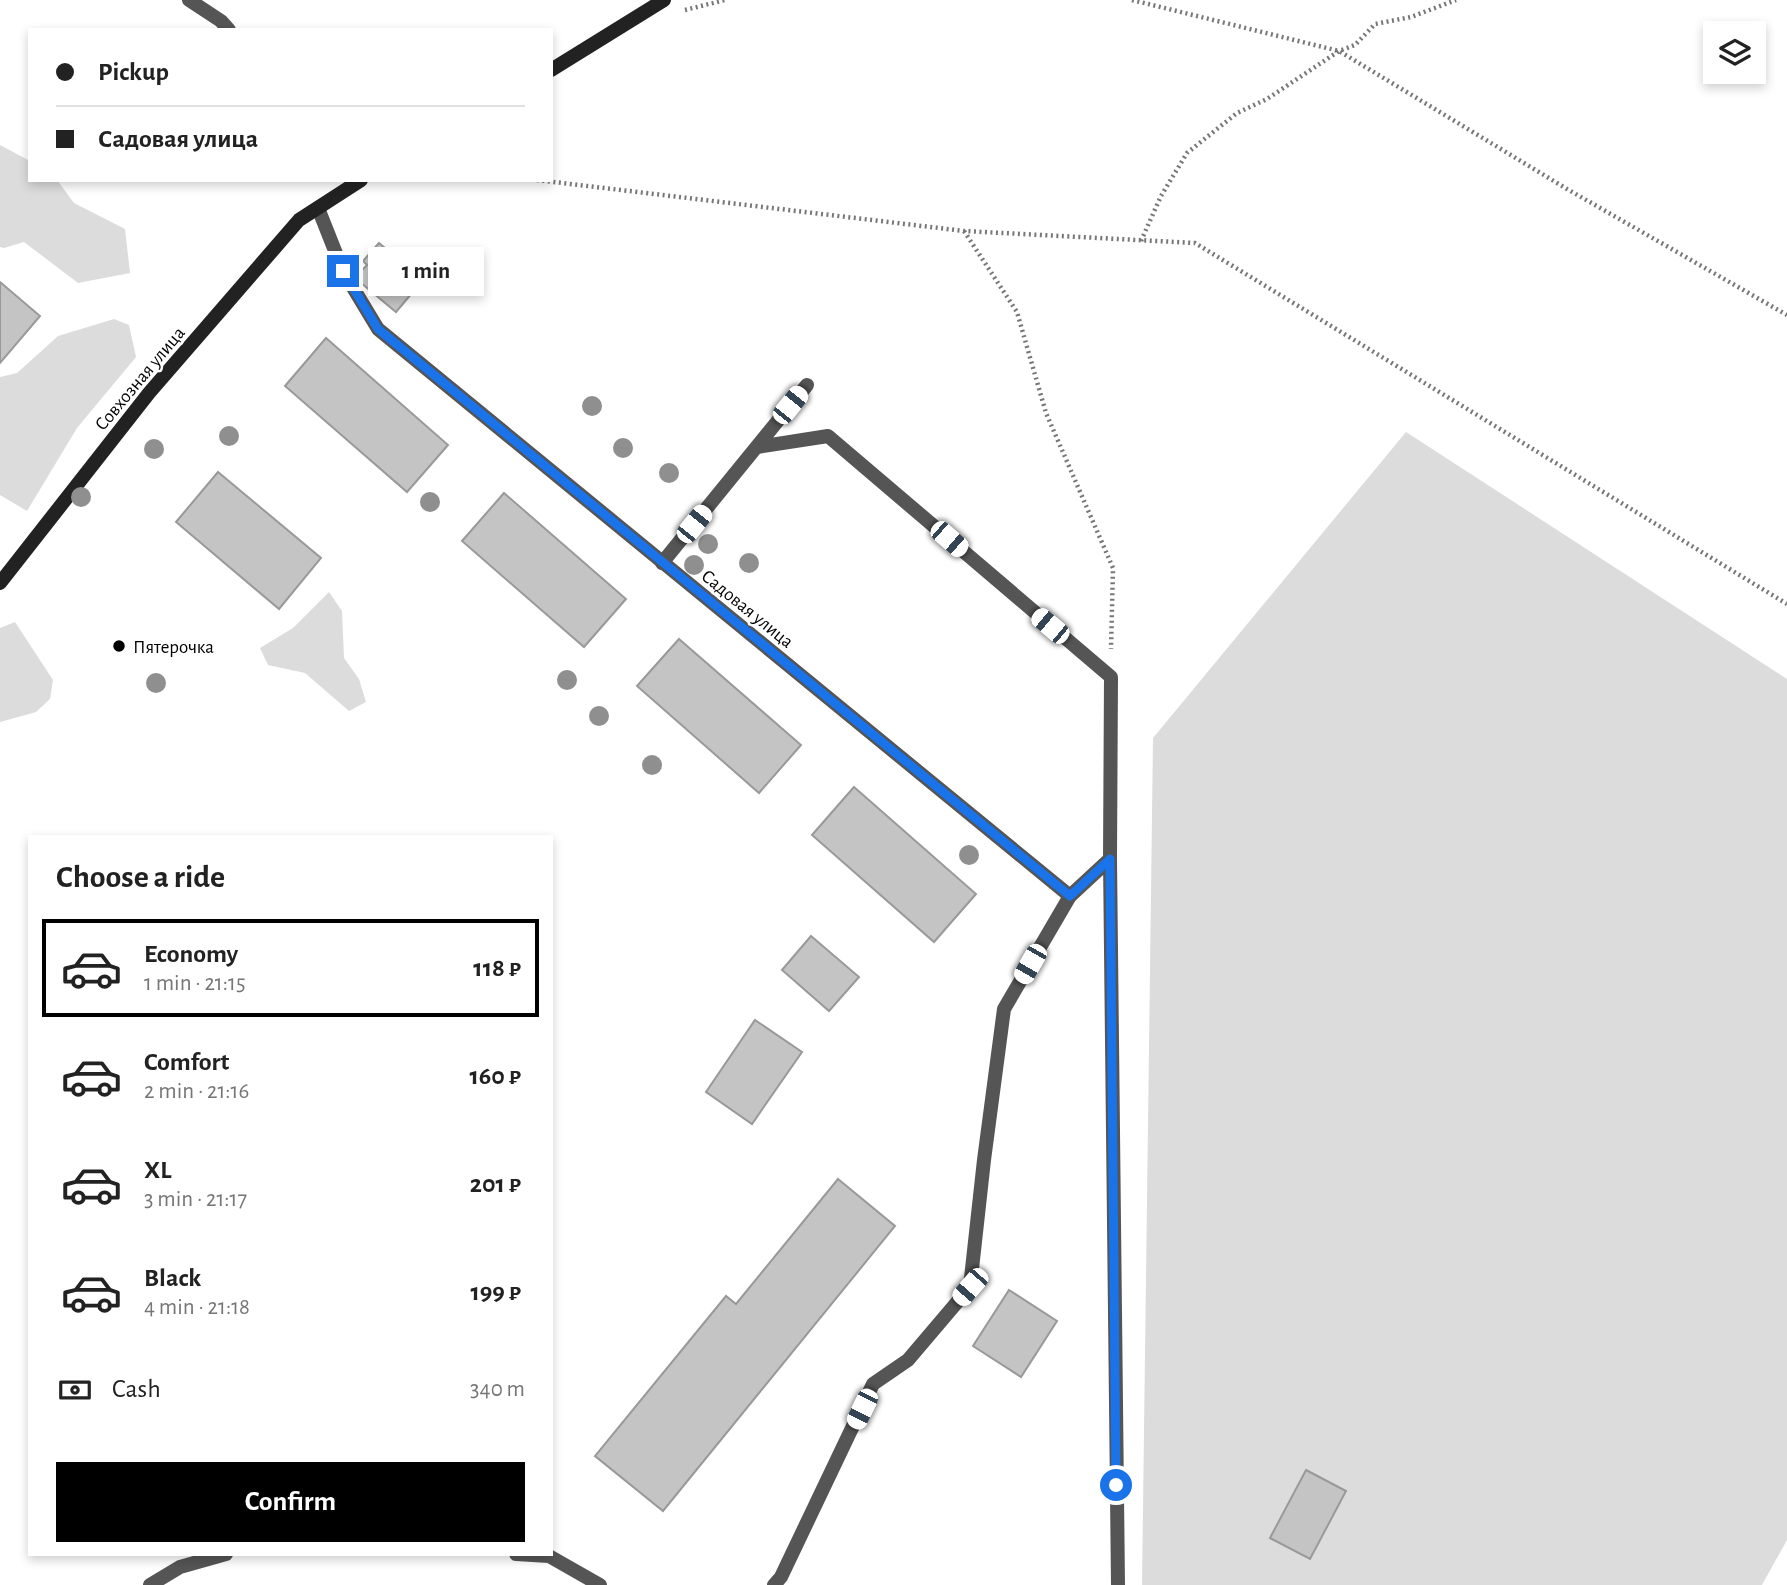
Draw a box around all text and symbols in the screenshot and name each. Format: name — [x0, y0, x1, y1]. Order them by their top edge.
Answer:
map controls — [1703, 21, 1766, 84]
button: layers — [1703, 21, 1766, 84]
text: Pickup — [98, 59, 169, 85]
text: Садовая улица — [98, 126, 258, 152]
callout: 1 min — [368, 246, 483, 296]
route end — [327, 255, 359, 287]
text: 1 min — [402, 260, 450, 283]
street label: Совхозная улица — [92, 323, 189, 434]
car — [769, 382, 812, 428]
car — [673, 501, 716, 547]
car — [927, 517, 972, 561]
street label: Садовая улица — [697, 566, 797, 652]
car — [1028, 604, 1073, 648]
marker: Пятерочка — [111, 638, 127, 654]
place label: Пятерочка — [133, 638, 214, 657]
text: Choose a ride — [56, 861, 225, 893]
icon: car — [60, 937, 123, 1000]
text: Economy — [144, 941, 238, 967]
car — [1011, 941, 1050, 987]
text: 118 ₽ — [473, 955, 521, 981]
text: 1 min · 21:15 — [144, 972, 246, 995]
icon: car — [60, 1045, 123, 1108]
text: Comfort — [144, 1049, 229, 1075]
text: 160 ₽ — [469, 1063, 521, 1089]
text: 2 min · 21:16 — [144, 1080, 249, 1103]
icon: car — [60, 1153, 123, 1216]
text: XL — [144, 1157, 171, 1183]
text: 201 ₽ — [470, 1171, 521, 1197]
text: 3 min · 21:17 — [144, 1188, 247, 1211]
icon: car — [60, 1261, 123, 1324]
car — [949, 1264, 992, 1310]
text: Black — [144, 1265, 201, 1291]
text: 199 ₽ — [470, 1279, 521, 1305]
text: 4 min · 21:18 — [144, 1296, 250, 1319]
icon: cash — [56, 1371, 94, 1409]
text: Cash — [112, 1376, 161, 1402]
text: 340 m — [470, 1378, 525, 1401]
car — [844, 1386, 881, 1432]
button: Confirm — [56, 1462, 525, 1542]
route start — [1100, 1469, 1132, 1501]

